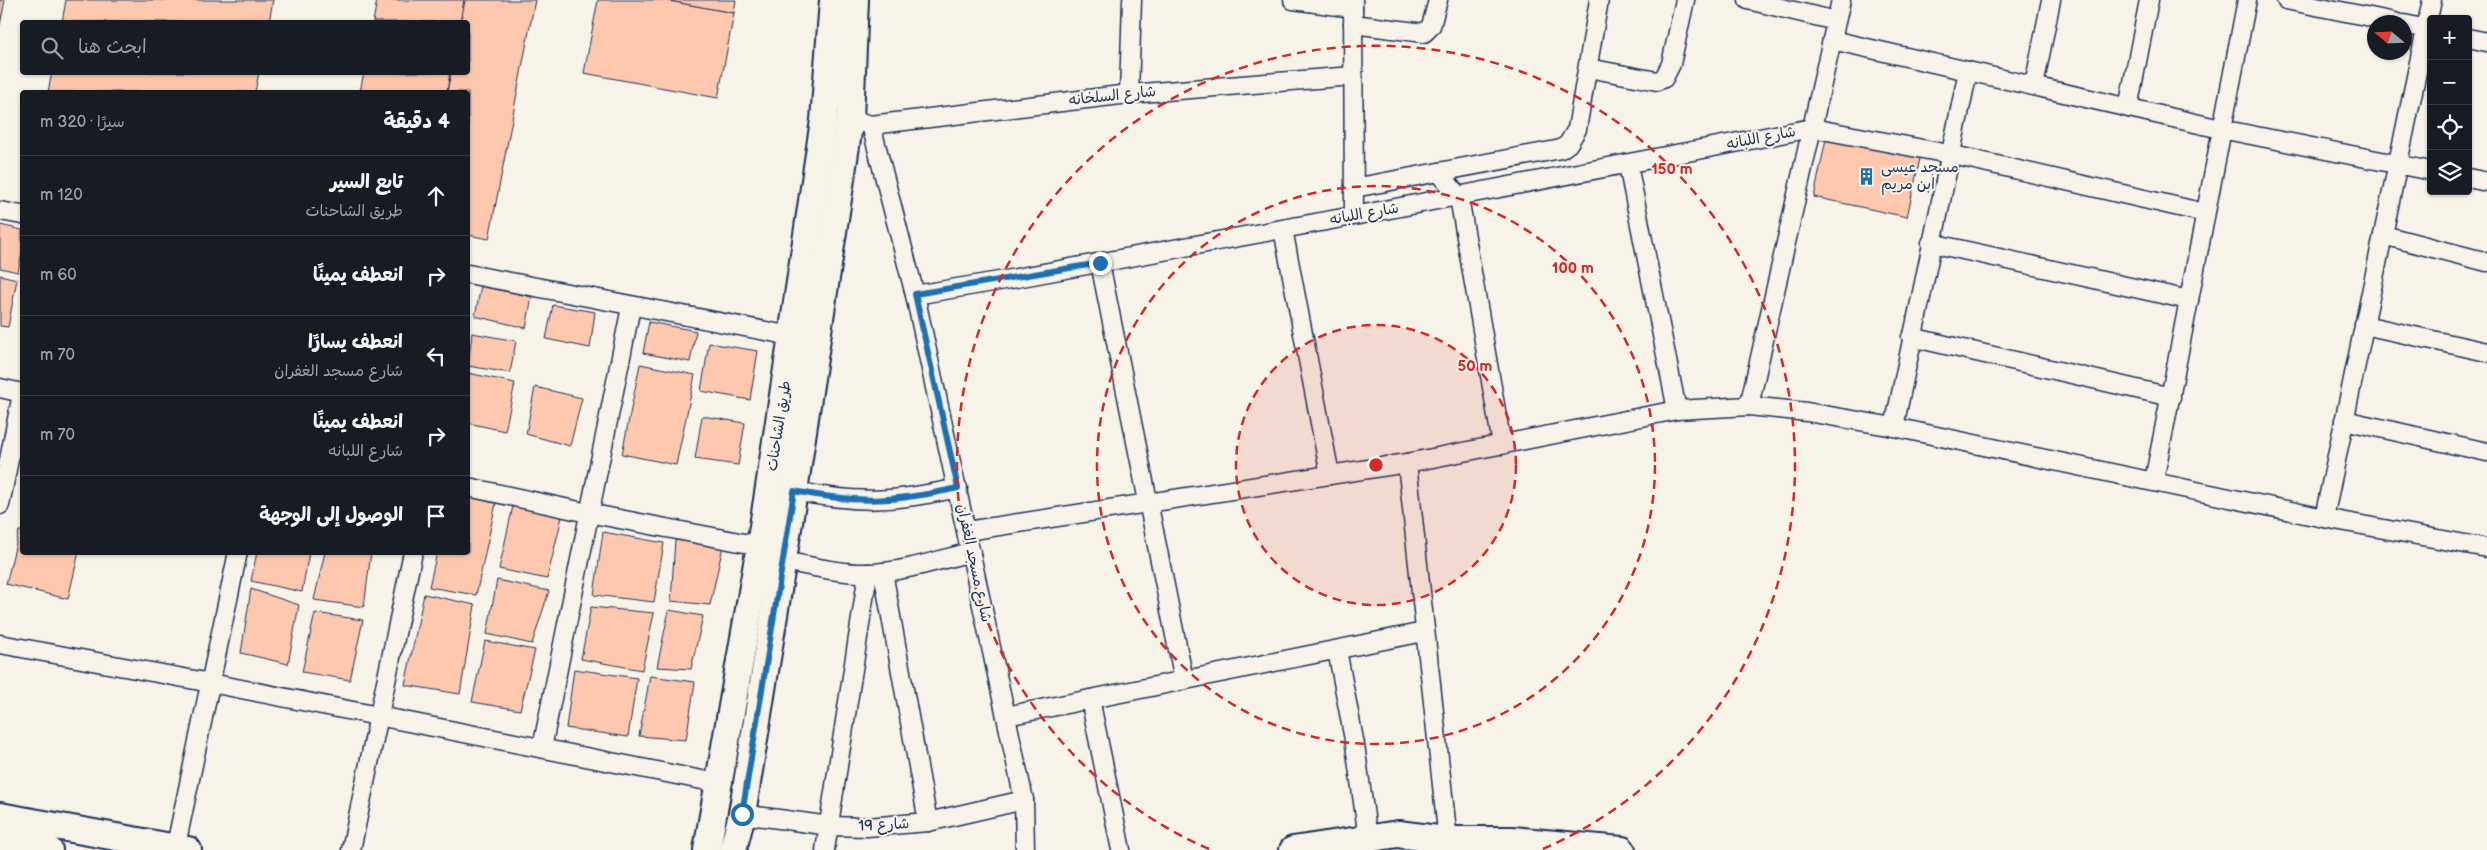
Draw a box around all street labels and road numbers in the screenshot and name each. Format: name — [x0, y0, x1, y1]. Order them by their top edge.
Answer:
street label: شارع السلخانه — [1067, 82, 1157, 110]
street label: شارع اللبانه — [1725, 122, 1797, 154]
street label: شارع اللبانه — [1328, 199, 1400, 229]
street label: طريق الشاحنات — [762, 379, 796, 473]
street label: شارع مسجد الغفران — [952, 502, 996, 624]
street label: شارع 19 — [858, 814, 910, 836]

